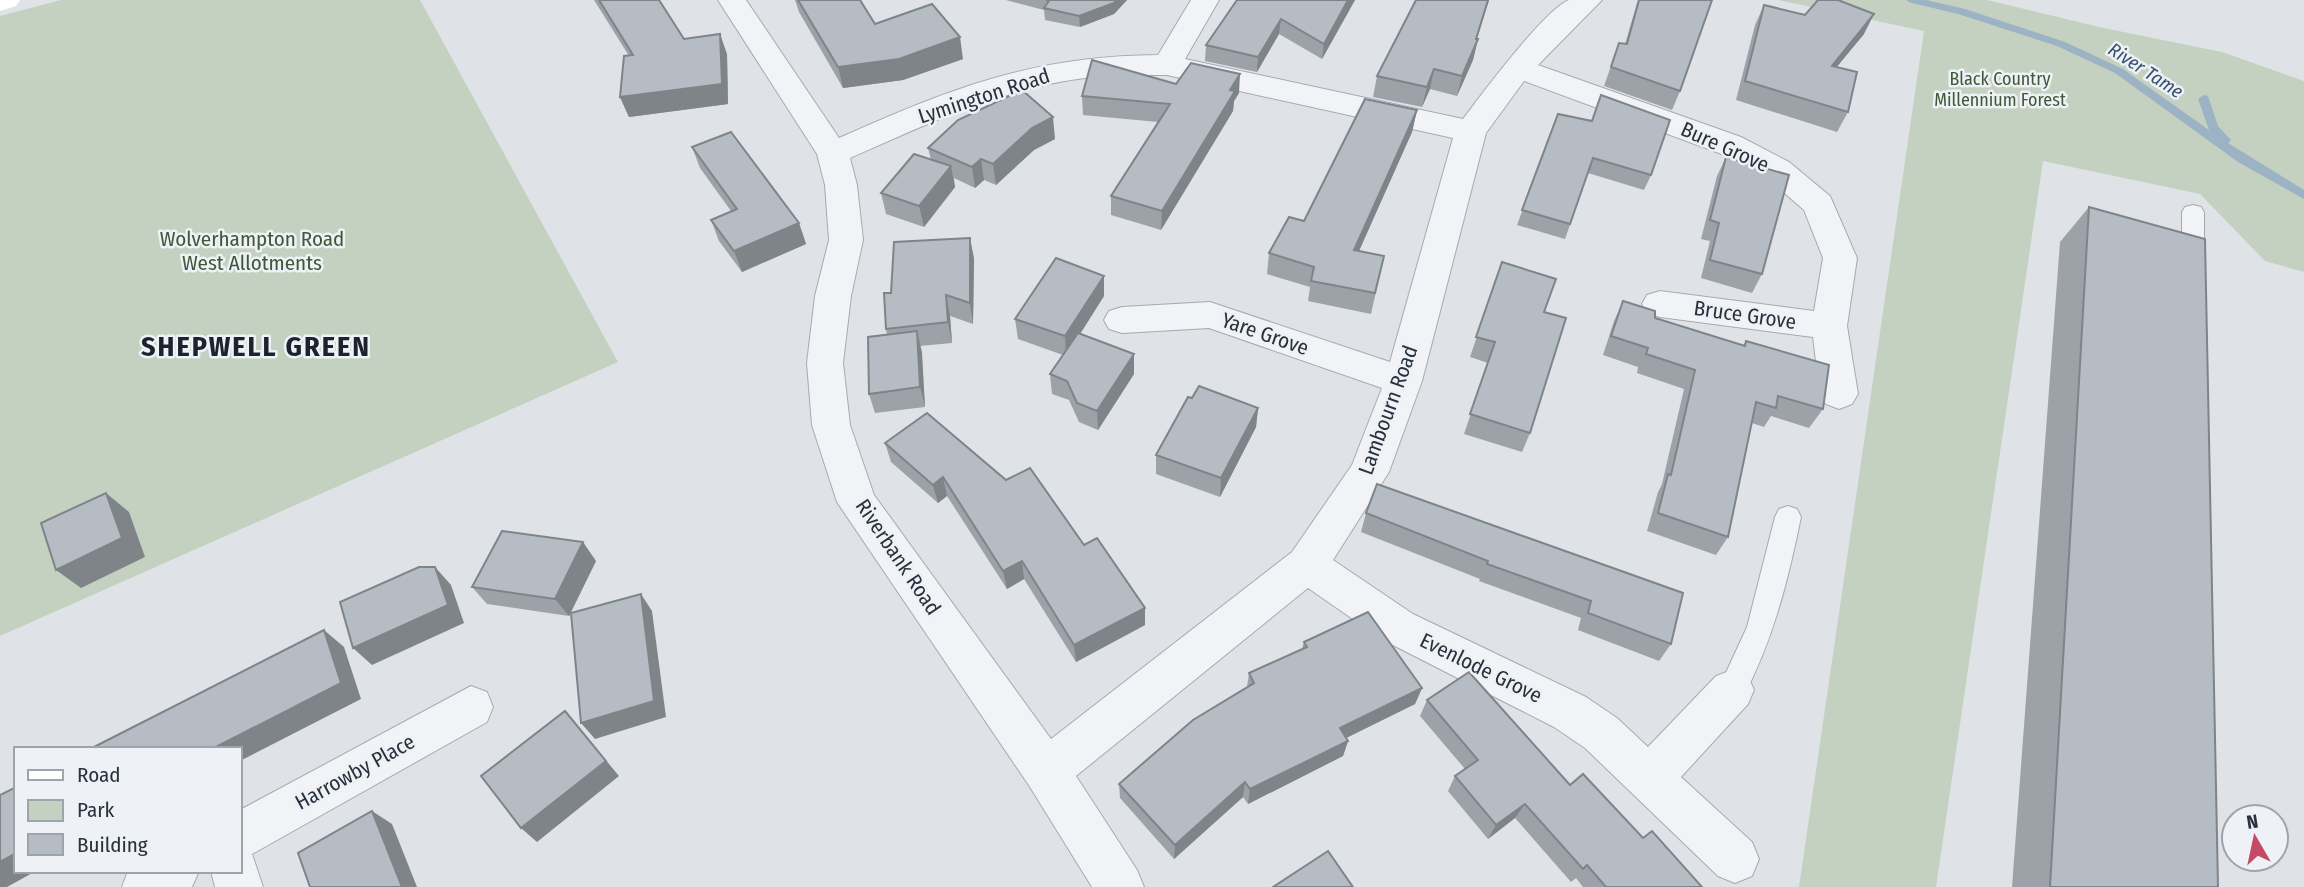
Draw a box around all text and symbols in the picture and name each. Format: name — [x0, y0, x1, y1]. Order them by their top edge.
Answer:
water label: River Tame — [2104, 38, 2187, 103]
street label: Lymington Road — [915, 62, 1053, 130]
park label: Black Country Millennium Forest — [1934, 68, 2066, 111]
street label: Bure Grove — [1677, 116, 1773, 178]
park label: Wolverhampton Road West Allotments — [160, 226, 344, 276]
street label: Bruce Grove — [1692, 295, 1798, 335]
street label: Yare Grove — [1218, 307, 1312, 361]
district label: SHEPWELL GREEN — [141, 330, 371, 363]
street label: Lambourn Road — [1353, 342, 1423, 478]
street label: Riverbank Road — [850, 494, 946, 620]
street label: Evenlode Grove — [1416, 627, 1546, 709]
street label: Harrowby Place — [291, 728, 419, 816]
legend — [14, 747, 242, 873]
text: Road — [77, 762, 121, 788]
text: Park — [77, 797, 115, 823]
north arrow — [2220, 803, 2290, 873]
text: N — [2245, 809, 2260, 834]
text: Building — [77, 832, 148, 858]

